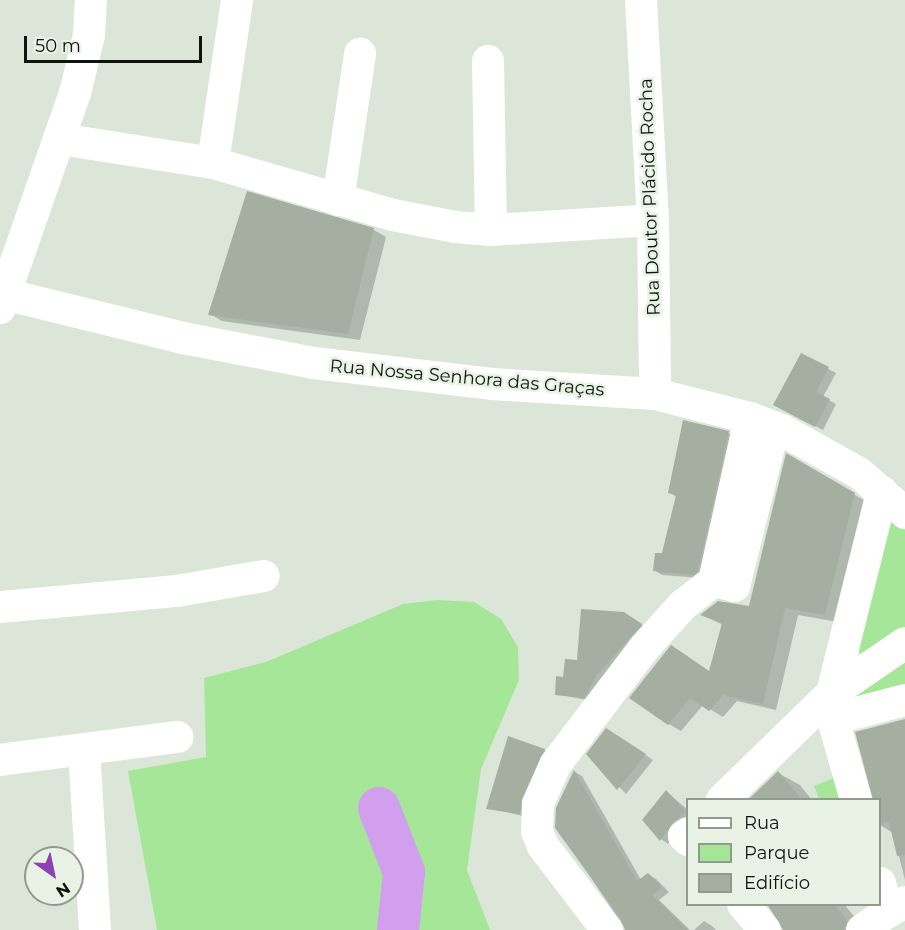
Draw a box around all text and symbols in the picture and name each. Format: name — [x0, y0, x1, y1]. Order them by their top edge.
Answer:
scale bar — [27, 24, 206, 62]
text: 50 m — [35, 35, 81, 57]
street label: Rua Doutor Plácido Rocha — [635, 78, 665, 316]
street label: Rua Nossa Senhora das Graças — [329, 355, 605, 401]
legend — [686, 798, 881, 906]
text: Rua — [744, 812, 780, 834]
text: Parque — [744, 842, 809, 864]
north arrow — [24, 846, 84, 906]
text: Edifício — [744, 872, 810, 894]
text: N — [52, 878, 74, 901]

